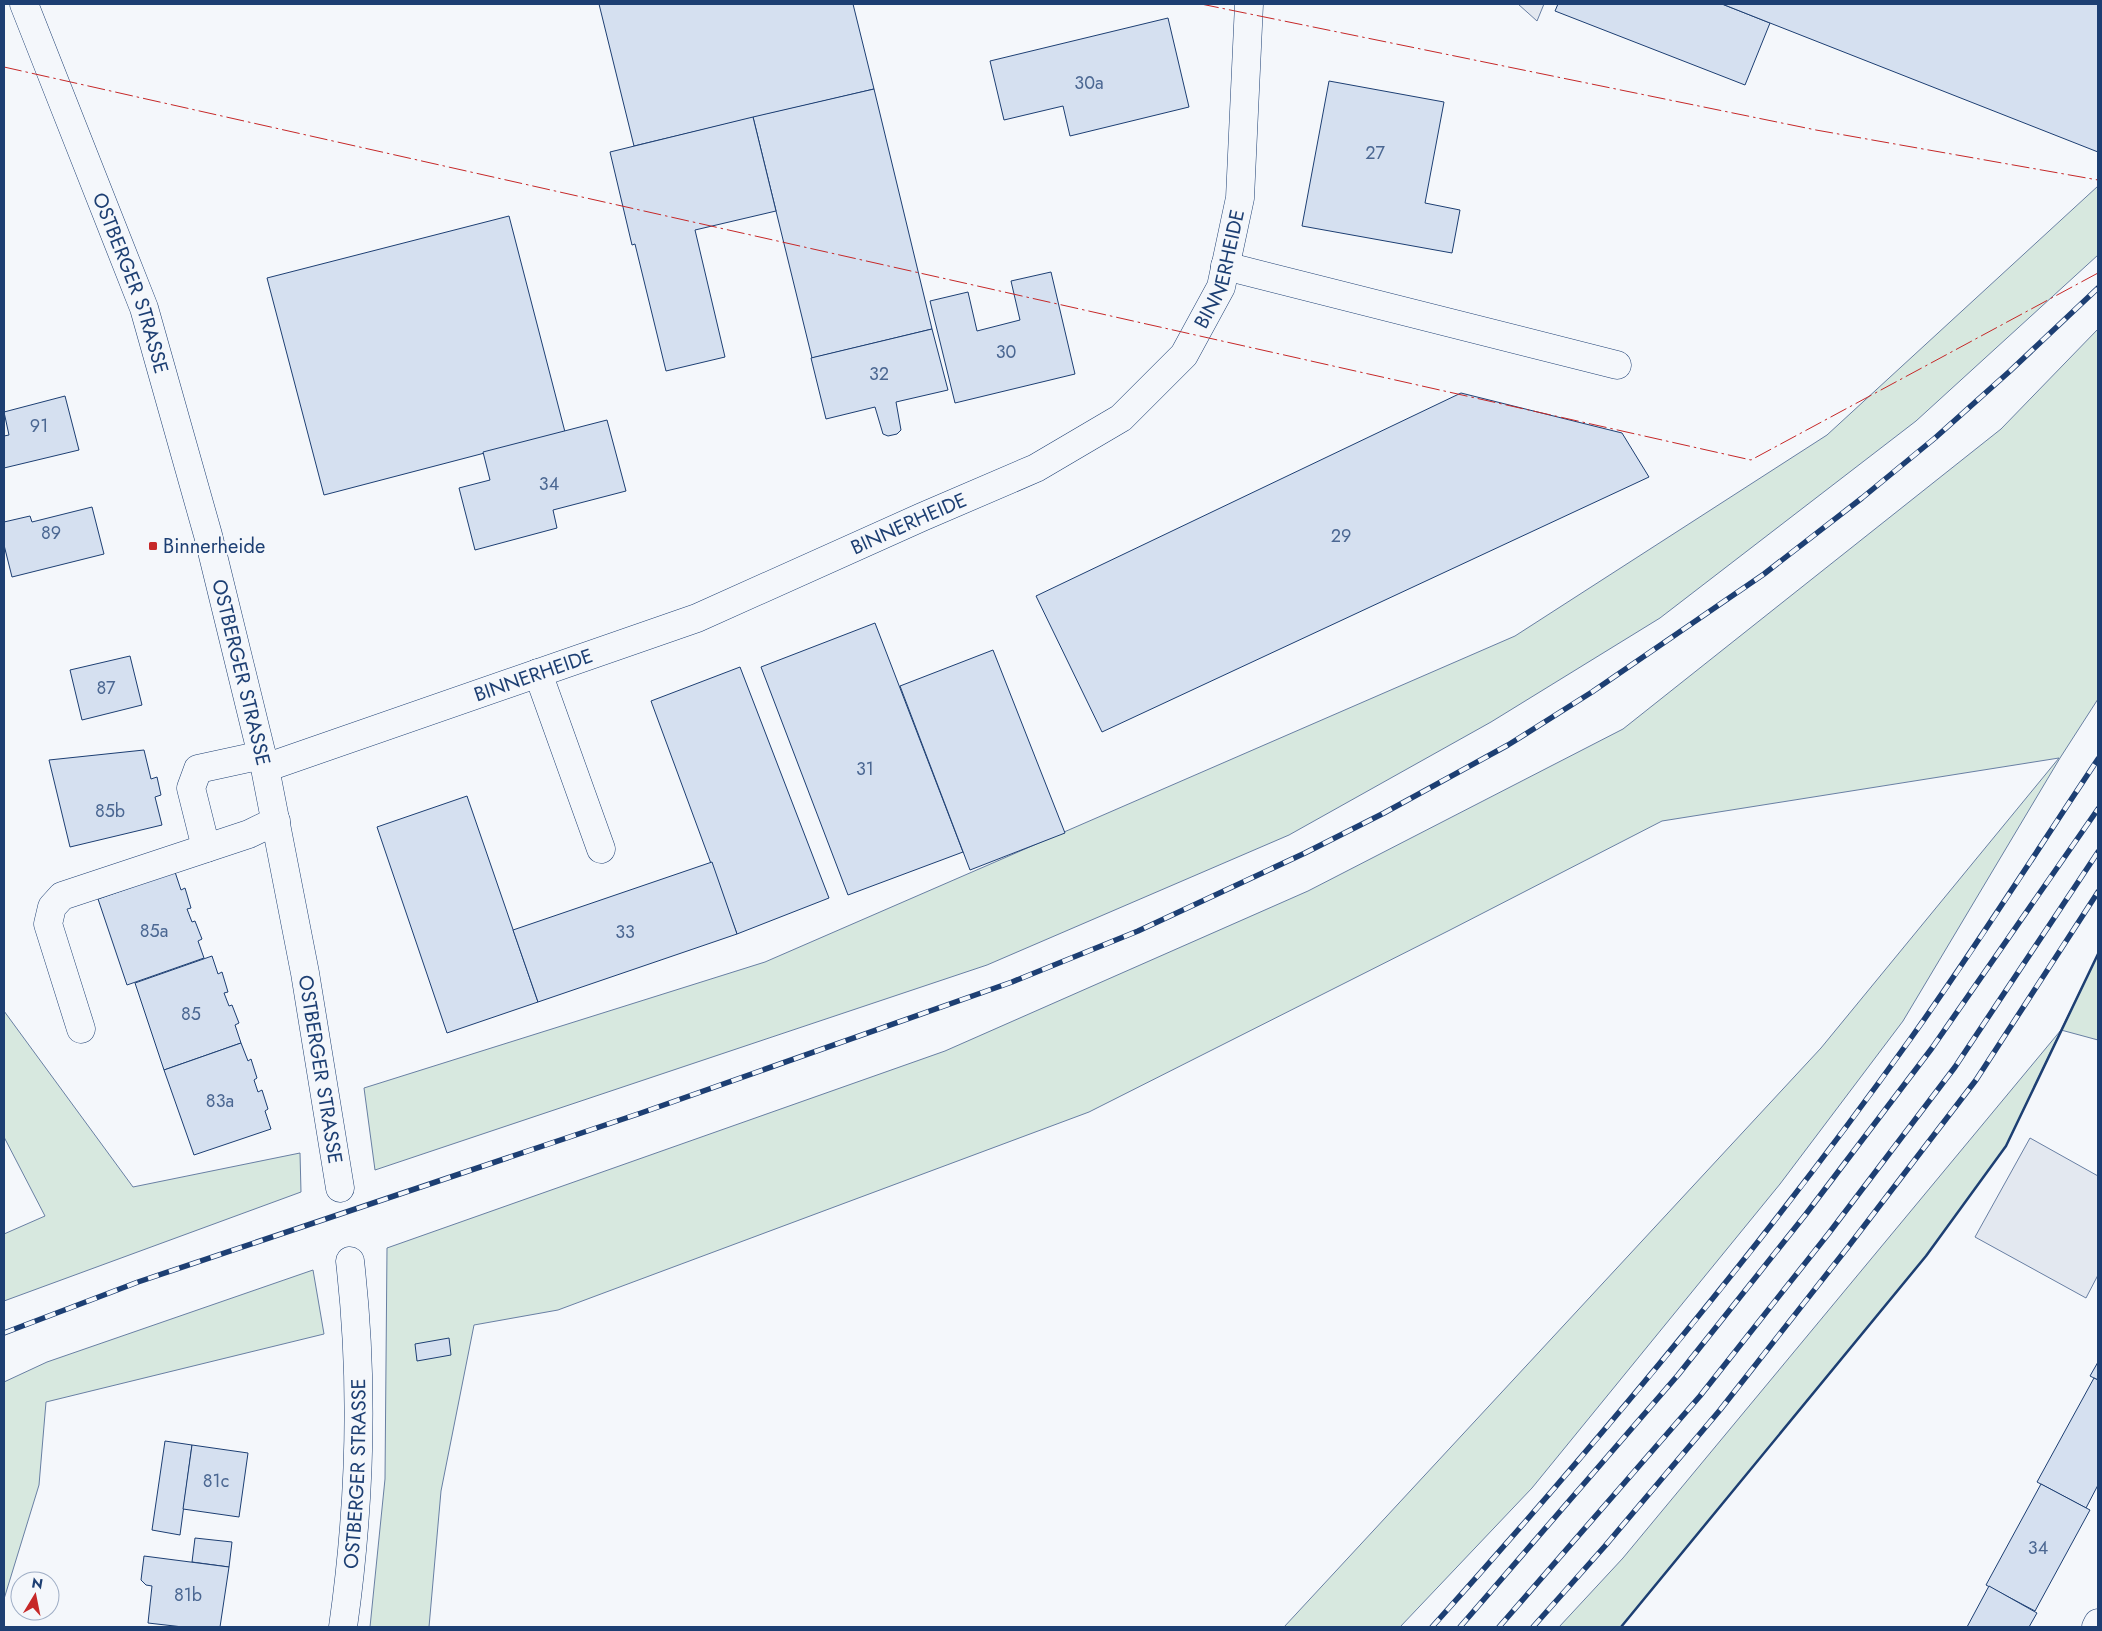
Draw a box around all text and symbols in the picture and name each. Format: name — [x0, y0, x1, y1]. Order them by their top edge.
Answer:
house number: 30a — [1074, 70, 1104, 96]
house number: 27 — [1365, 140, 1385, 166]
street label: OSTBERGER STRASSE — [85, 188, 176, 377]
street label: BINNERHEIDE — [1187, 207, 1252, 334]
house number: 30 — [996, 339, 1017, 365]
house number: 32 — [869, 361, 889, 387]
house number: 91 — [30, 413, 48, 439]
house number: 34 — [539, 471, 559, 497]
street label: BINNERHEIDE — [846, 486, 971, 562]
house number: 89 — [41, 520, 61, 546]
house number: 29 — [1331, 523, 1351, 549]
place label: Binnerheide — [163, 532, 265, 561]
marker: Binnerheide — [147, 540, 159, 552]
street label: OSTBERGER STRASSE — [204, 576, 278, 769]
street label: BINNERHEIDE — [470, 641, 597, 709]
house number: 87 — [96, 675, 116, 701]
house number: 31 — [856, 756, 874, 782]
house number: 85b — [95, 798, 125, 824]
house number: 85a — [140, 918, 168, 944]
house number: 33 — [615, 919, 635, 945]
street label: OSTBERGER STRASSE — [291, 973, 350, 1166]
house number: 85 — [181, 1001, 201, 1027]
house number: 83a — [206, 1088, 234, 1114]
street label: OSTBERGER STRASSE — [336, 1378, 374, 1570]
house number: 81c — [203, 1468, 229, 1494]
house number: 34 — [2028, 1535, 2048, 1561]
north arrow — [10, 1571, 60, 1621]
text: N — [30, 1572, 44, 1594]
house number: 81b — [174, 1582, 202, 1608]

